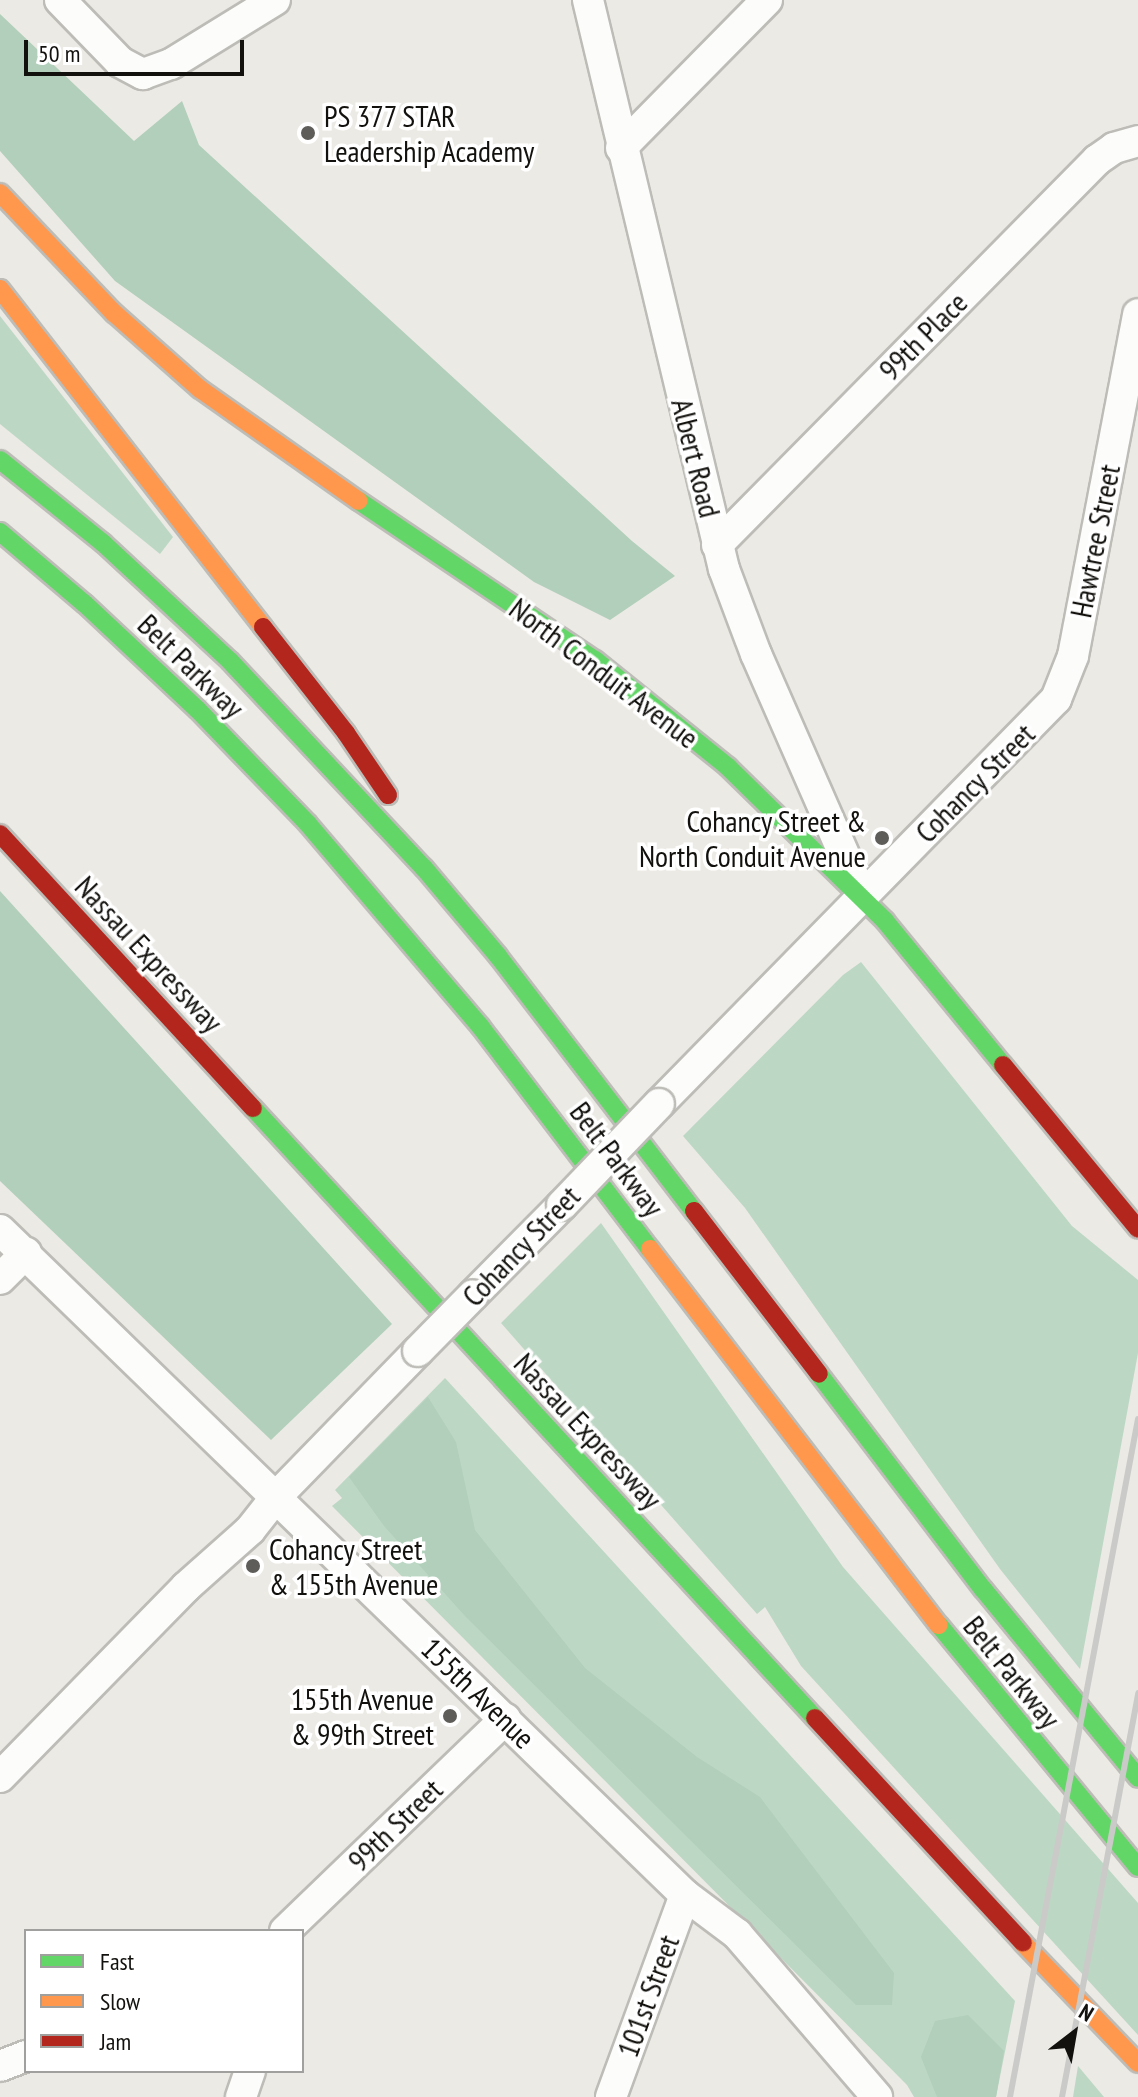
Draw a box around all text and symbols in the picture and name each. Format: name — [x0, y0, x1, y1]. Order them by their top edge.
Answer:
scale bar — [28, 24, 248, 74]
text: 50 m — [38, 38, 80, 69]
place label: PS 377 STAR Leadership Academy — [324, 98, 535, 168]
marker: PS 377 STAR Leadership Academy — [299, 124, 317, 142]
street label: 99th Place — [871, 284, 975, 388]
street label: Albert Road — [664, 395, 728, 521]
street label: Hawtree Street — [1063, 461, 1127, 621]
street label: North Conduit Avenue — [502, 590, 706, 756]
street label: Belt Parkway — [130, 607, 252, 725]
street label: Cohancy Street — [908, 716, 1042, 850]
place label: Cohancy Street & North Conduit Avenue — [638, 803, 866, 874]
marker: Cohancy Street & North Conduit Avenue — [873, 829, 891, 847]
street label: Nassau Expressway — [68, 869, 230, 1039]
street label: Belt Parkway — [562, 1095, 672, 1223]
street label: Cohancy Street — [454, 1178, 588, 1314]
street label: Nassau Expressway — [507, 1346, 669, 1516]
place label: Cohancy Street & 155th Avenue — [269, 1531, 439, 1602]
marker: Cohancy Street & 155th Avenue — [244, 1557, 262, 1575]
street label: Belt Parkway — [956, 1609, 1068, 1735]
street label: 155th Avenue — [414, 1630, 542, 1756]
place label: 155th Avenue & 99th Street — [290, 1681, 434, 1752]
marker: 155th Avenue & 99th Street — [441, 1707, 459, 1725]
street label: 99th Street — [340, 1771, 450, 1879]
legend — [24, 1929, 304, 2073]
street label: 101st Street — [609, 1930, 687, 2062]
text: Fast — [100, 1946, 134, 1977]
text: Slow — [100, 1986, 140, 2017]
north arrow — [1034, 1993, 1114, 2073]
text: N — [1074, 1997, 1099, 2027]
text: Jam — [100, 2026, 131, 2057]

